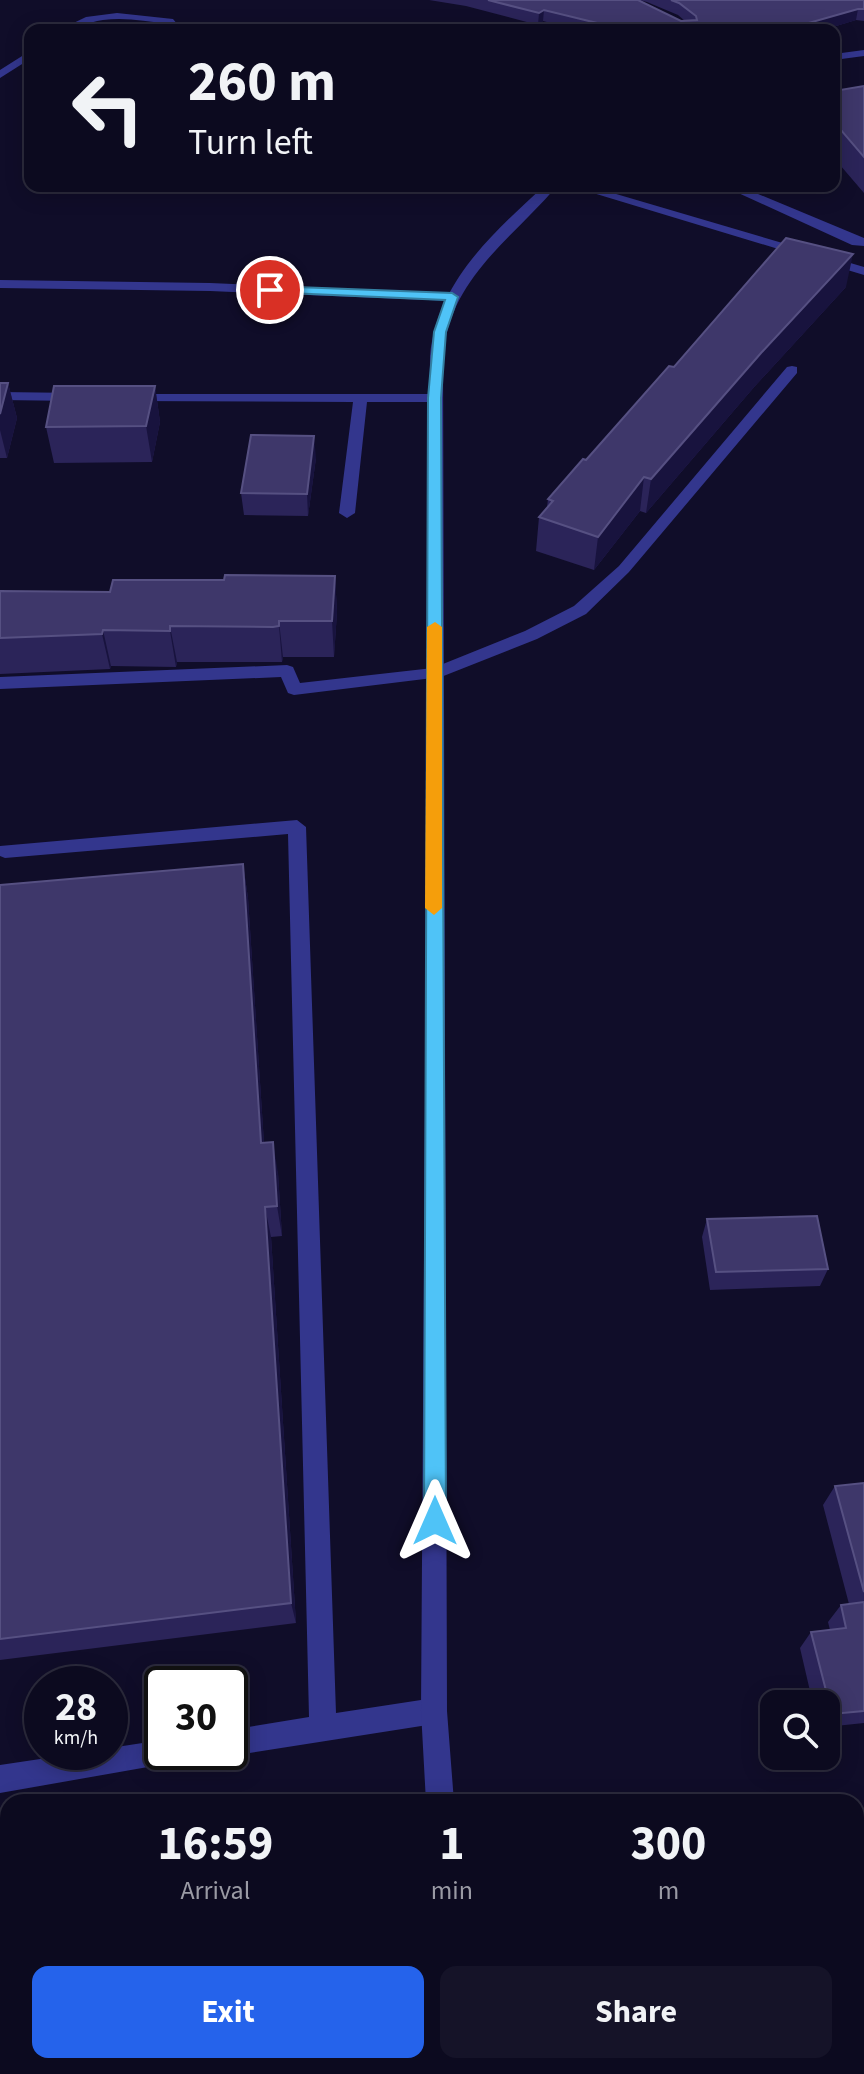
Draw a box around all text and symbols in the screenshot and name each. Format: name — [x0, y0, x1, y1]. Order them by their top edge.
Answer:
text: 260 m — [188, 43, 336, 122]
icon: left — [56, 56, 160, 160]
text: Turn left — [188, 117, 313, 168]
pin — [236, 256, 304, 324]
icon: arrive — [248, 268, 292, 312]
position arrow — [393, 1479, 477, 1563]
speed limit sign: 30 — [144, 1666, 248, 1770]
text: 28 — [55, 1679, 97, 1736]
map controls — [760, 1690, 840, 1770]
button: search — [760, 1690, 840, 1770]
text: km/h — [54, 1724, 98, 1752]
text: 16:59 — [157, 1810, 273, 1878]
text: 1 — [439, 1810, 465, 1878]
text: 300 — [630, 1810, 706, 1878]
text: Arrival — [180, 1872, 250, 1909]
text: min — [431, 1872, 473, 1909]
text: m — [658, 1872, 679, 1909]
button: Exit — [32, 1966, 424, 2058]
button: Share — [440, 1966, 832, 2058]

